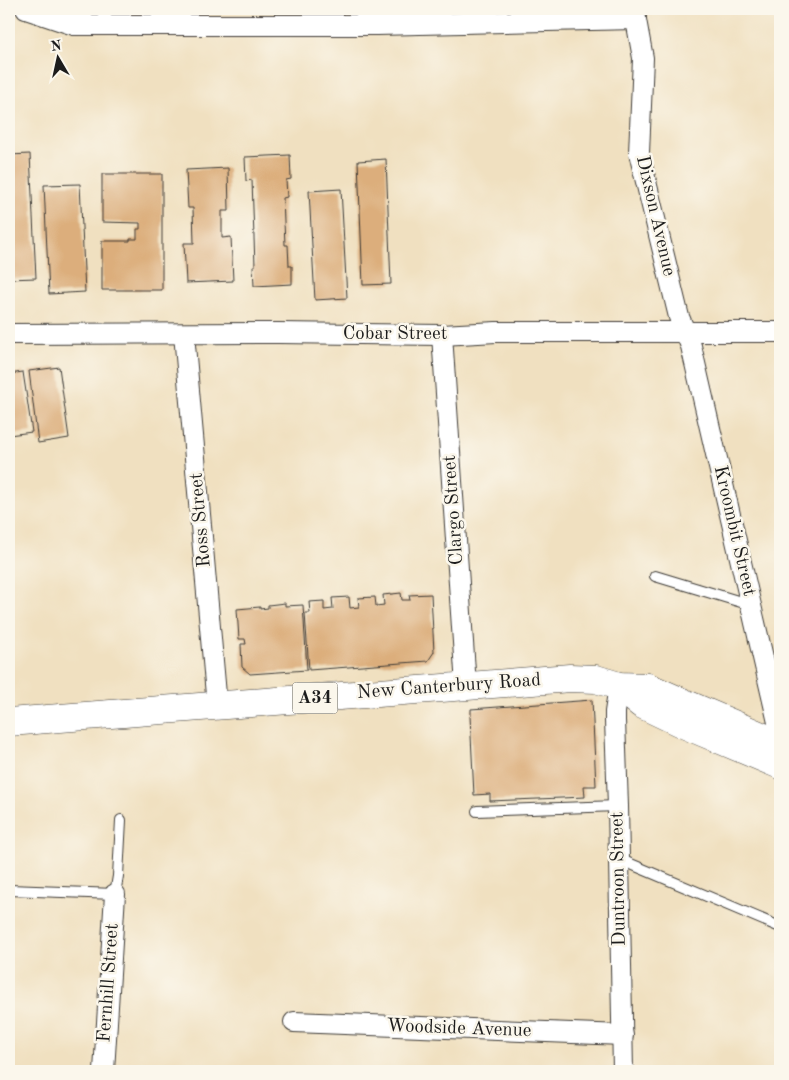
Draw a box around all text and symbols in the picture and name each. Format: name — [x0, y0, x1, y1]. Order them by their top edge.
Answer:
north arrow — [32, 32, 82, 82]
text: N — [50, 38, 63, 54]
street label: Dixson Avenue — [632, 154, 678, 278]
street label: Cobar Street — [343, 325, 447, 344]
street label: Clargo Street — [441, 454, 467, 566]
street label: Kroombit Street — [710, 464, 758, 598]
street label: Ross Street — [187, 472, 215, 568]
street label: New Canterbury Road — [356, 671, 542, 703]
road number: A34 — [292, 682, 338, 714]
street label: Duntroon Street — [608, 812, 630, 946]
street label: Fernhill Street — [95, 923, 123, 1043]
street label: Woodside Avenue — [386, 1017, 532, 1041]

